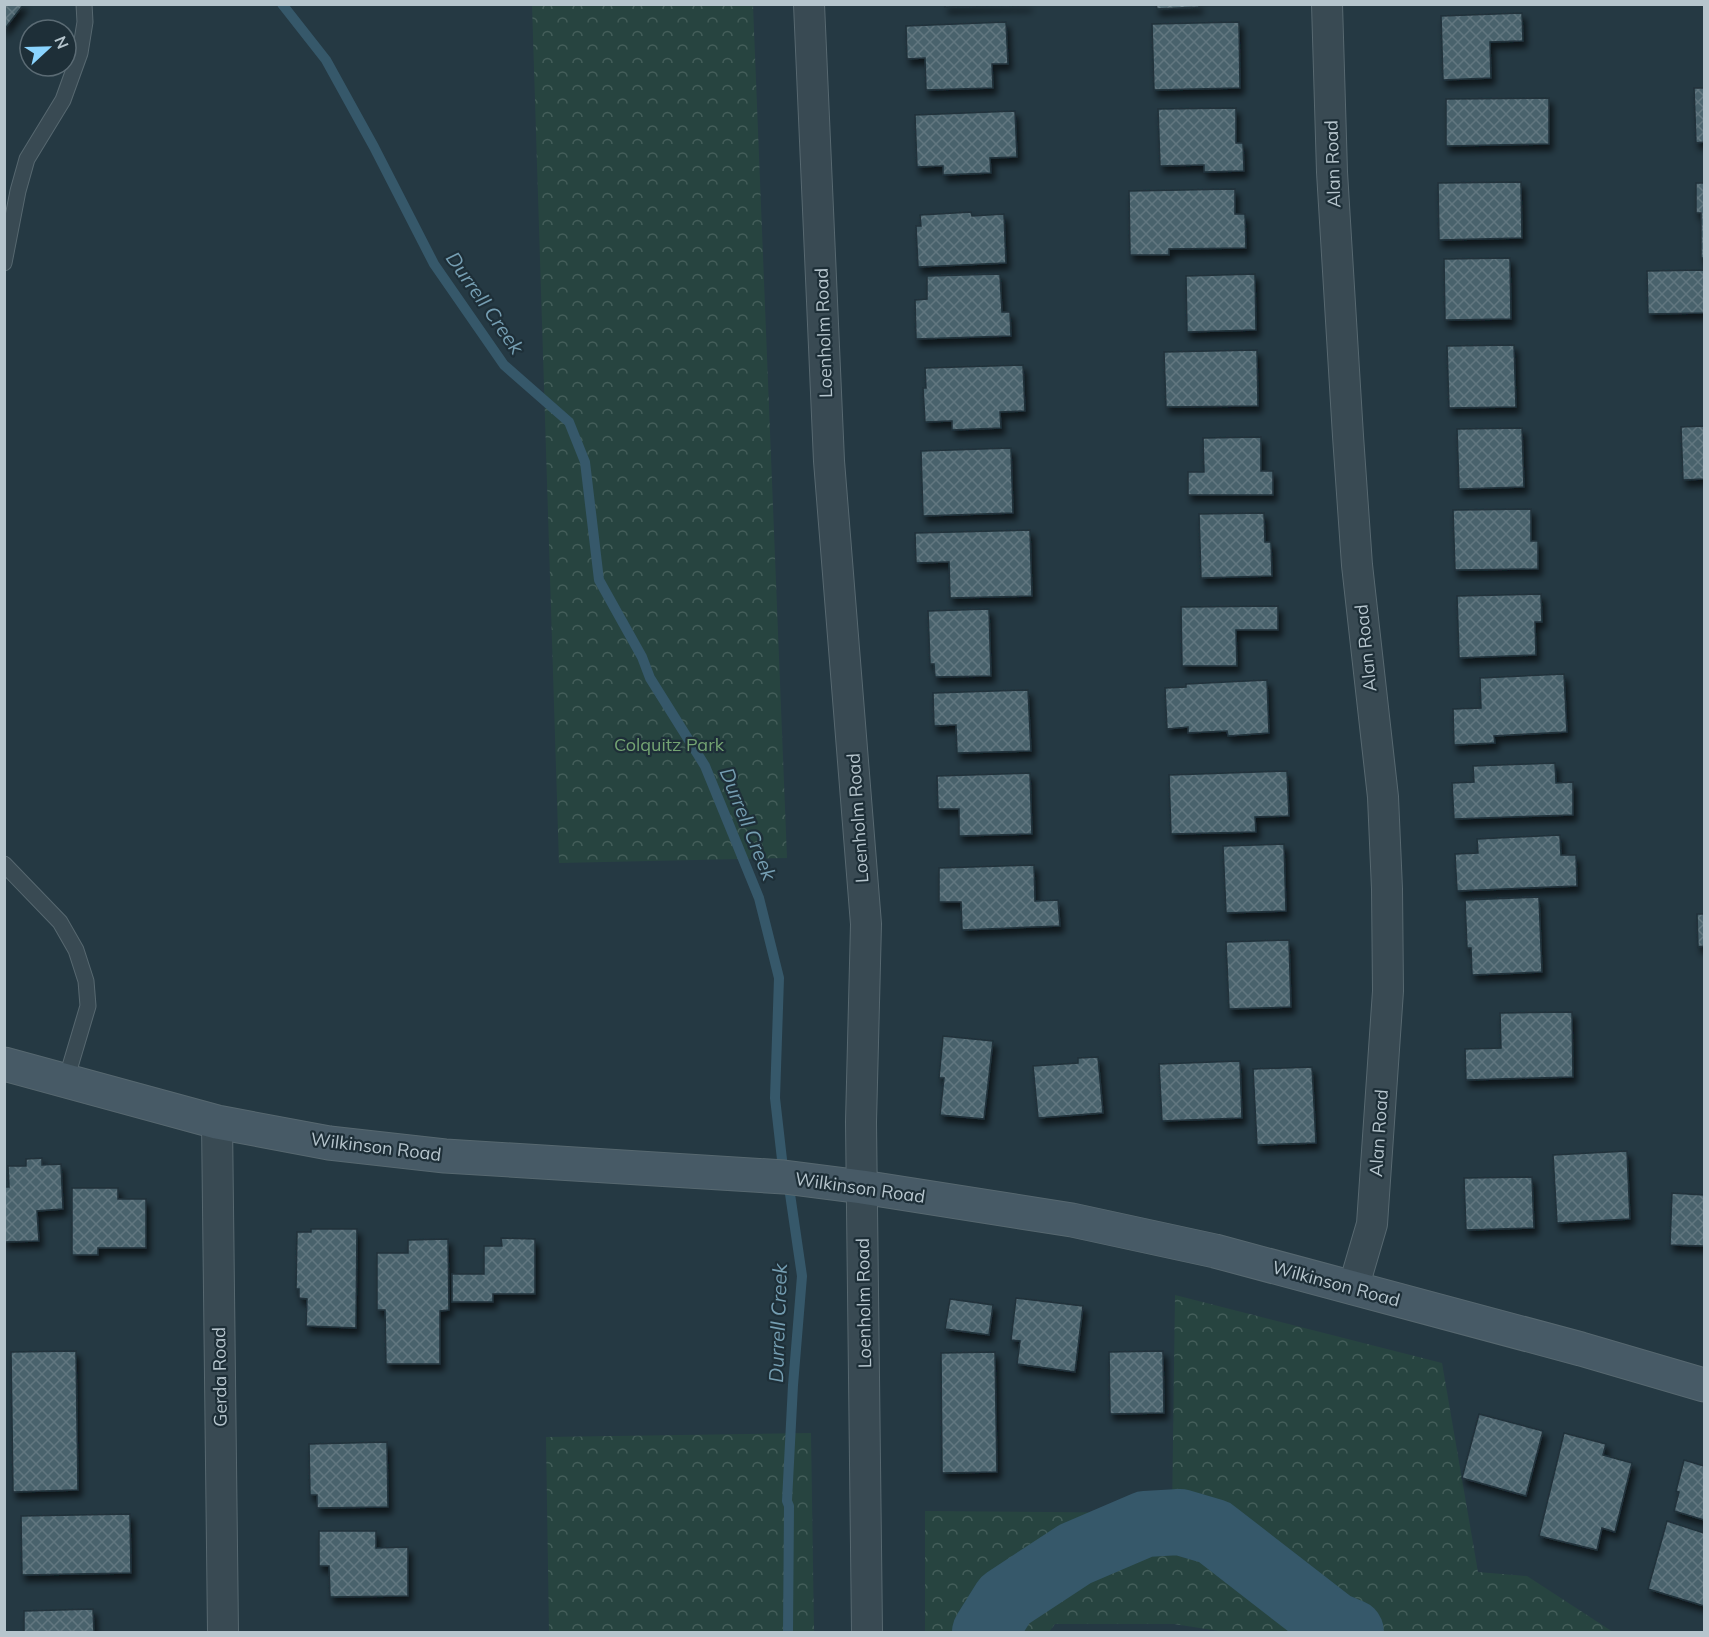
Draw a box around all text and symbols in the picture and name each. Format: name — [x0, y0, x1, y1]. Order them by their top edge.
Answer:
north arrow — [18, 18, 78, 78]
text: N — [50, 33, 73, 52]
street label: Alan Road — [1319, 120, 1346, 208]
water label: Durrell Creek — [441, 247, 530, 359]
street label: Loenholm Road — [810, 268, 837, 398]
street label: Alan Road — [1349, 603, 1382, 693]
park label: Colquitz Park — [614, 733, 725, 756]
street label: Loenholm Road — [841, 752, 874, 884]
water label: Durrell Creek — [715, 764, 783, 884]
street label: Alan Road — [1364, 1088, 1393, 1178]
street label: Wilkinson Road — [310, 1127, 443, 1166]
street label: Wilkinson Road — [793, 1167, 927, 1208]
street label: Loenholm Road — [851, 1238, 876, 1368]
street label: Wilkinson Road — [1270, 1255, 1403, 1312]
water label: Durrell Creek — [763, 1262, 792, 1383]
street label: Gerda Road — [207, 1327, 232, 1427]

